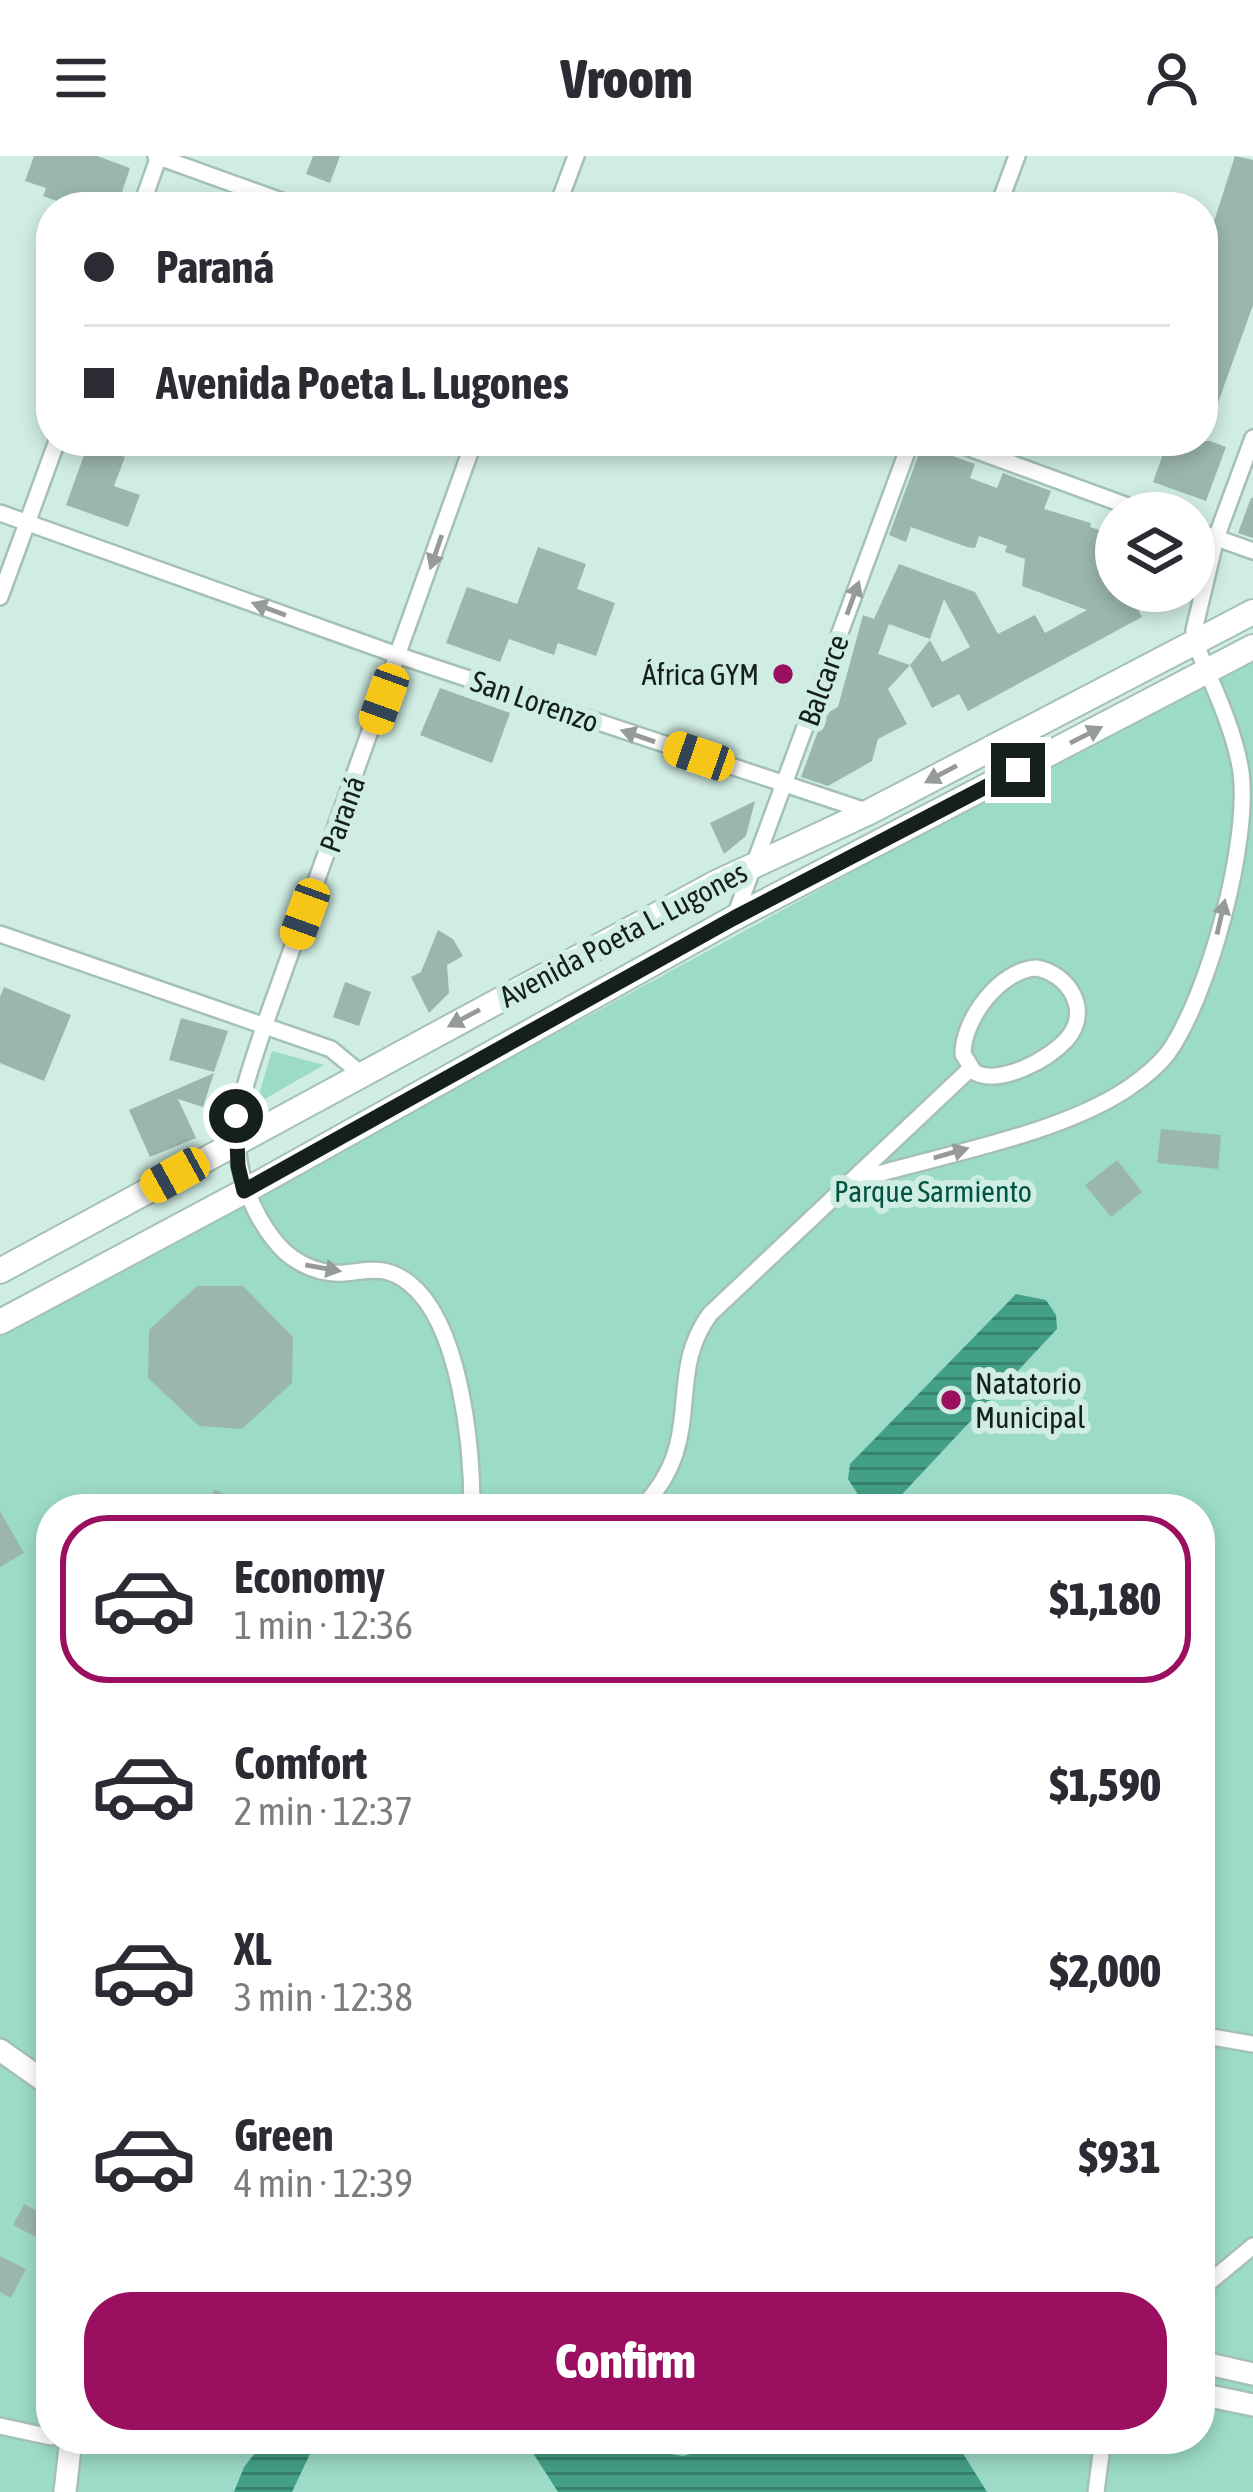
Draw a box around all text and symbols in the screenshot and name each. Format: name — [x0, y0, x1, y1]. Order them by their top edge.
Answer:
icon: menu — [48, 45, 114, 111]
icon: person — [1139, 45, 1205, 111]
text: Vroom — [560, 48, 693, 109]
text: Paraná — [156, 241, 274, 293]
text: Avenida Poeta L. Lugones — [156, 357, 569, 409]
map controls — [1095, 492, 1215, 612]
button: layers — [1095, 492, 1215, 612]
one-way arrow — [426, 534, 444, 570]
one-way arrow — [845, 580, 863, 616]
one-way arrow — [251, 599, 287, 617]
street label: Balcarce — [791, 630, 855, 730]
place label: África GYM — [642, 657, 759, 691]
car — [355, 659, 413, 739]
marker: África GYM — [770, 661, 796, 687]
street label: San Lorenzo — [467, 663, 603, 739]
one-way arrow — [1069, 725, 1103, 746]
one-way arrow — [620, 726, 656, 744]
car — [659, 727, 739, 785]
route end — [991, 743, 1045, 797]
one-way arrow — [924, 764, 959, 784]
street label: Paraná — [313, 771, 371, 857]
street label: Avenida Poeta L. Lugones — [494, 854, 752, 1014]
car — [276, 874, 334, 954]
one-way arrow — [1213, 897, 1232, 935]
one-way arrow — [446, 1007, 481, 1028]
route start — [209, 1089, 263, 1143]
car — [135, 1142, 215, 1208]
one-way arrow — [933, 1143, 970, 1161]
park label: Parque Sarmiento — [834, 1174, 1032, 1208]
one-way arrow — [305, 1260, 343, 1278]
place label: Natatorio Municipal — [975, 1366, 1085, 1434]
marker: Natatorio Municipal — [938, 1387, 964, 1413]
icon: car — [90, 1545, 198, 1653]
text: Economy — [234, 1551, 385, 1603]
text: $1,180 — [1049, 1573, 1161, 1625]
text: 1 min · 12:36 — [234, 1603, 413, 1647]
icon: car — [90, 1731, 198, 1839]
text: Comfort — [234, 1737, 367, 1789]
text: $1,590 — [1049, 1759, 1161, 1811]
text: 2 min · 12:37 — [234, 1789, 413, 1833]
icon: car — [90, 1917, 198, 2025]
text: XL — [234, 1923, 272, 1975]
text: $2,000 — [1049, 1945, 1161, 1997]
text: 3 min · 12:38 — [234, 1975, 413, 2019]
icon: car — [90, 2103, 198, 2211]
text: Green — [234, 2109, 334, 2161]
text: $931 — [1079, 2131, 1161, 2183]
text: 4 min · 12:39 — [234, 2161, 413, 2205]
button: Confirm — [84, 2292, 1167, 2430]

